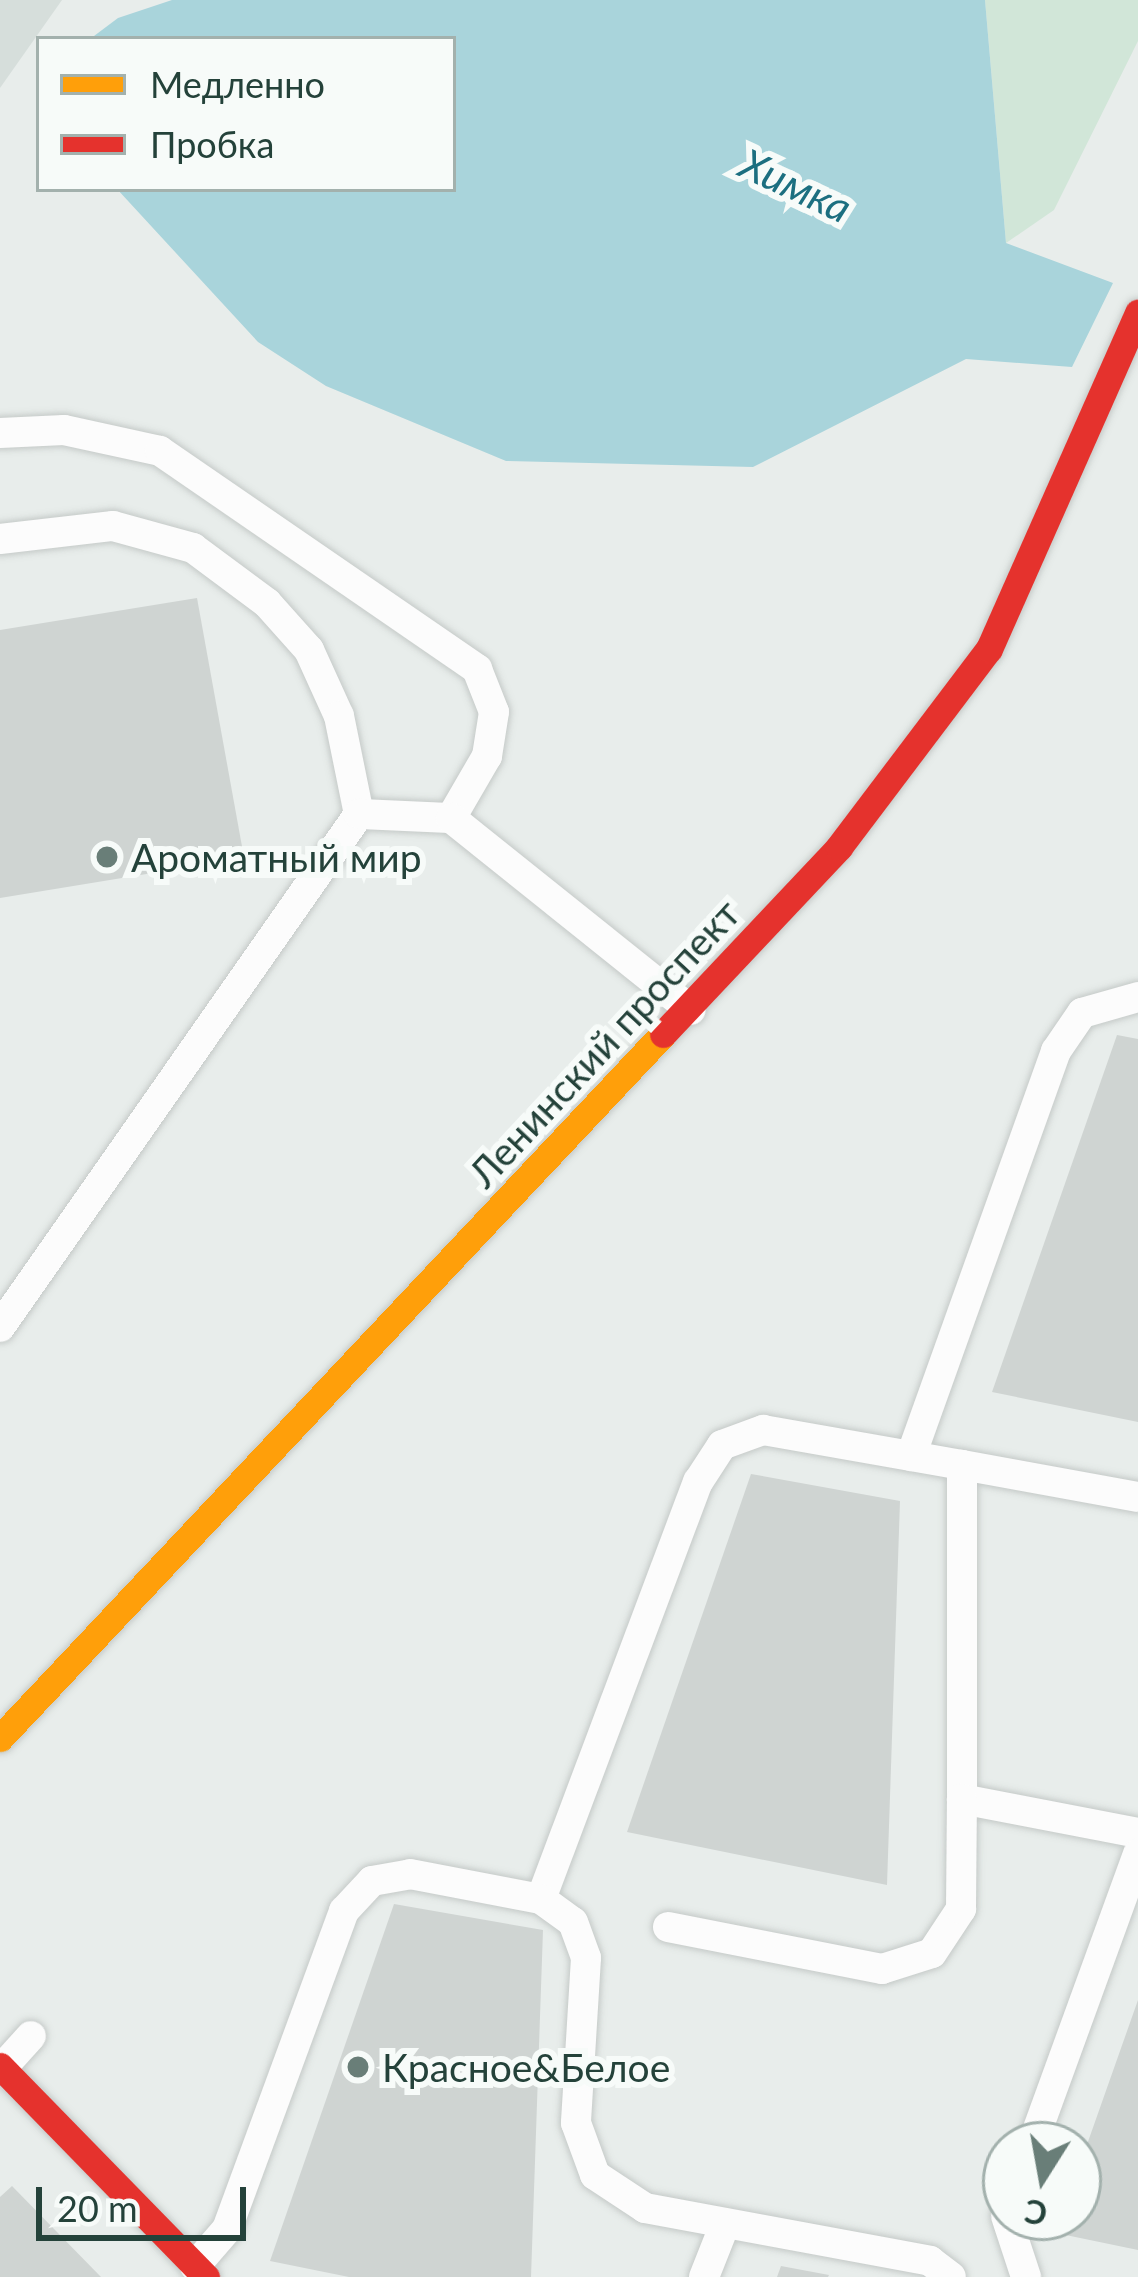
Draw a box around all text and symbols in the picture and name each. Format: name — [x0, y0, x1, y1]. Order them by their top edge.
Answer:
legend — [36, 36, 456, 192]
text: Медленно — [150, 62, 325, 106]
text: Пробка — [150, 122, 274, 166]
water label: Химка — [732, 137, 860, 233]
place label: Ароматный мир — [131, 834, 422, 880]
marker: Ароматный мир — [94, 844, 120, 870]
street label: Ленинский проспект — [459, 890, 749, 1196]
place label: Красное&Белое — [382, 2044, 670, 2090]
marker: Красное&Белое — [345, 2054, 371, 2080]
north arrow — [982, 2121, 1102, 2241]
scale bar — [42, 2163, 252, 2237]
text: 20 m — [57, 2186, 138, 2230]
text: С — [1021, 2192, 1050, 2235]

